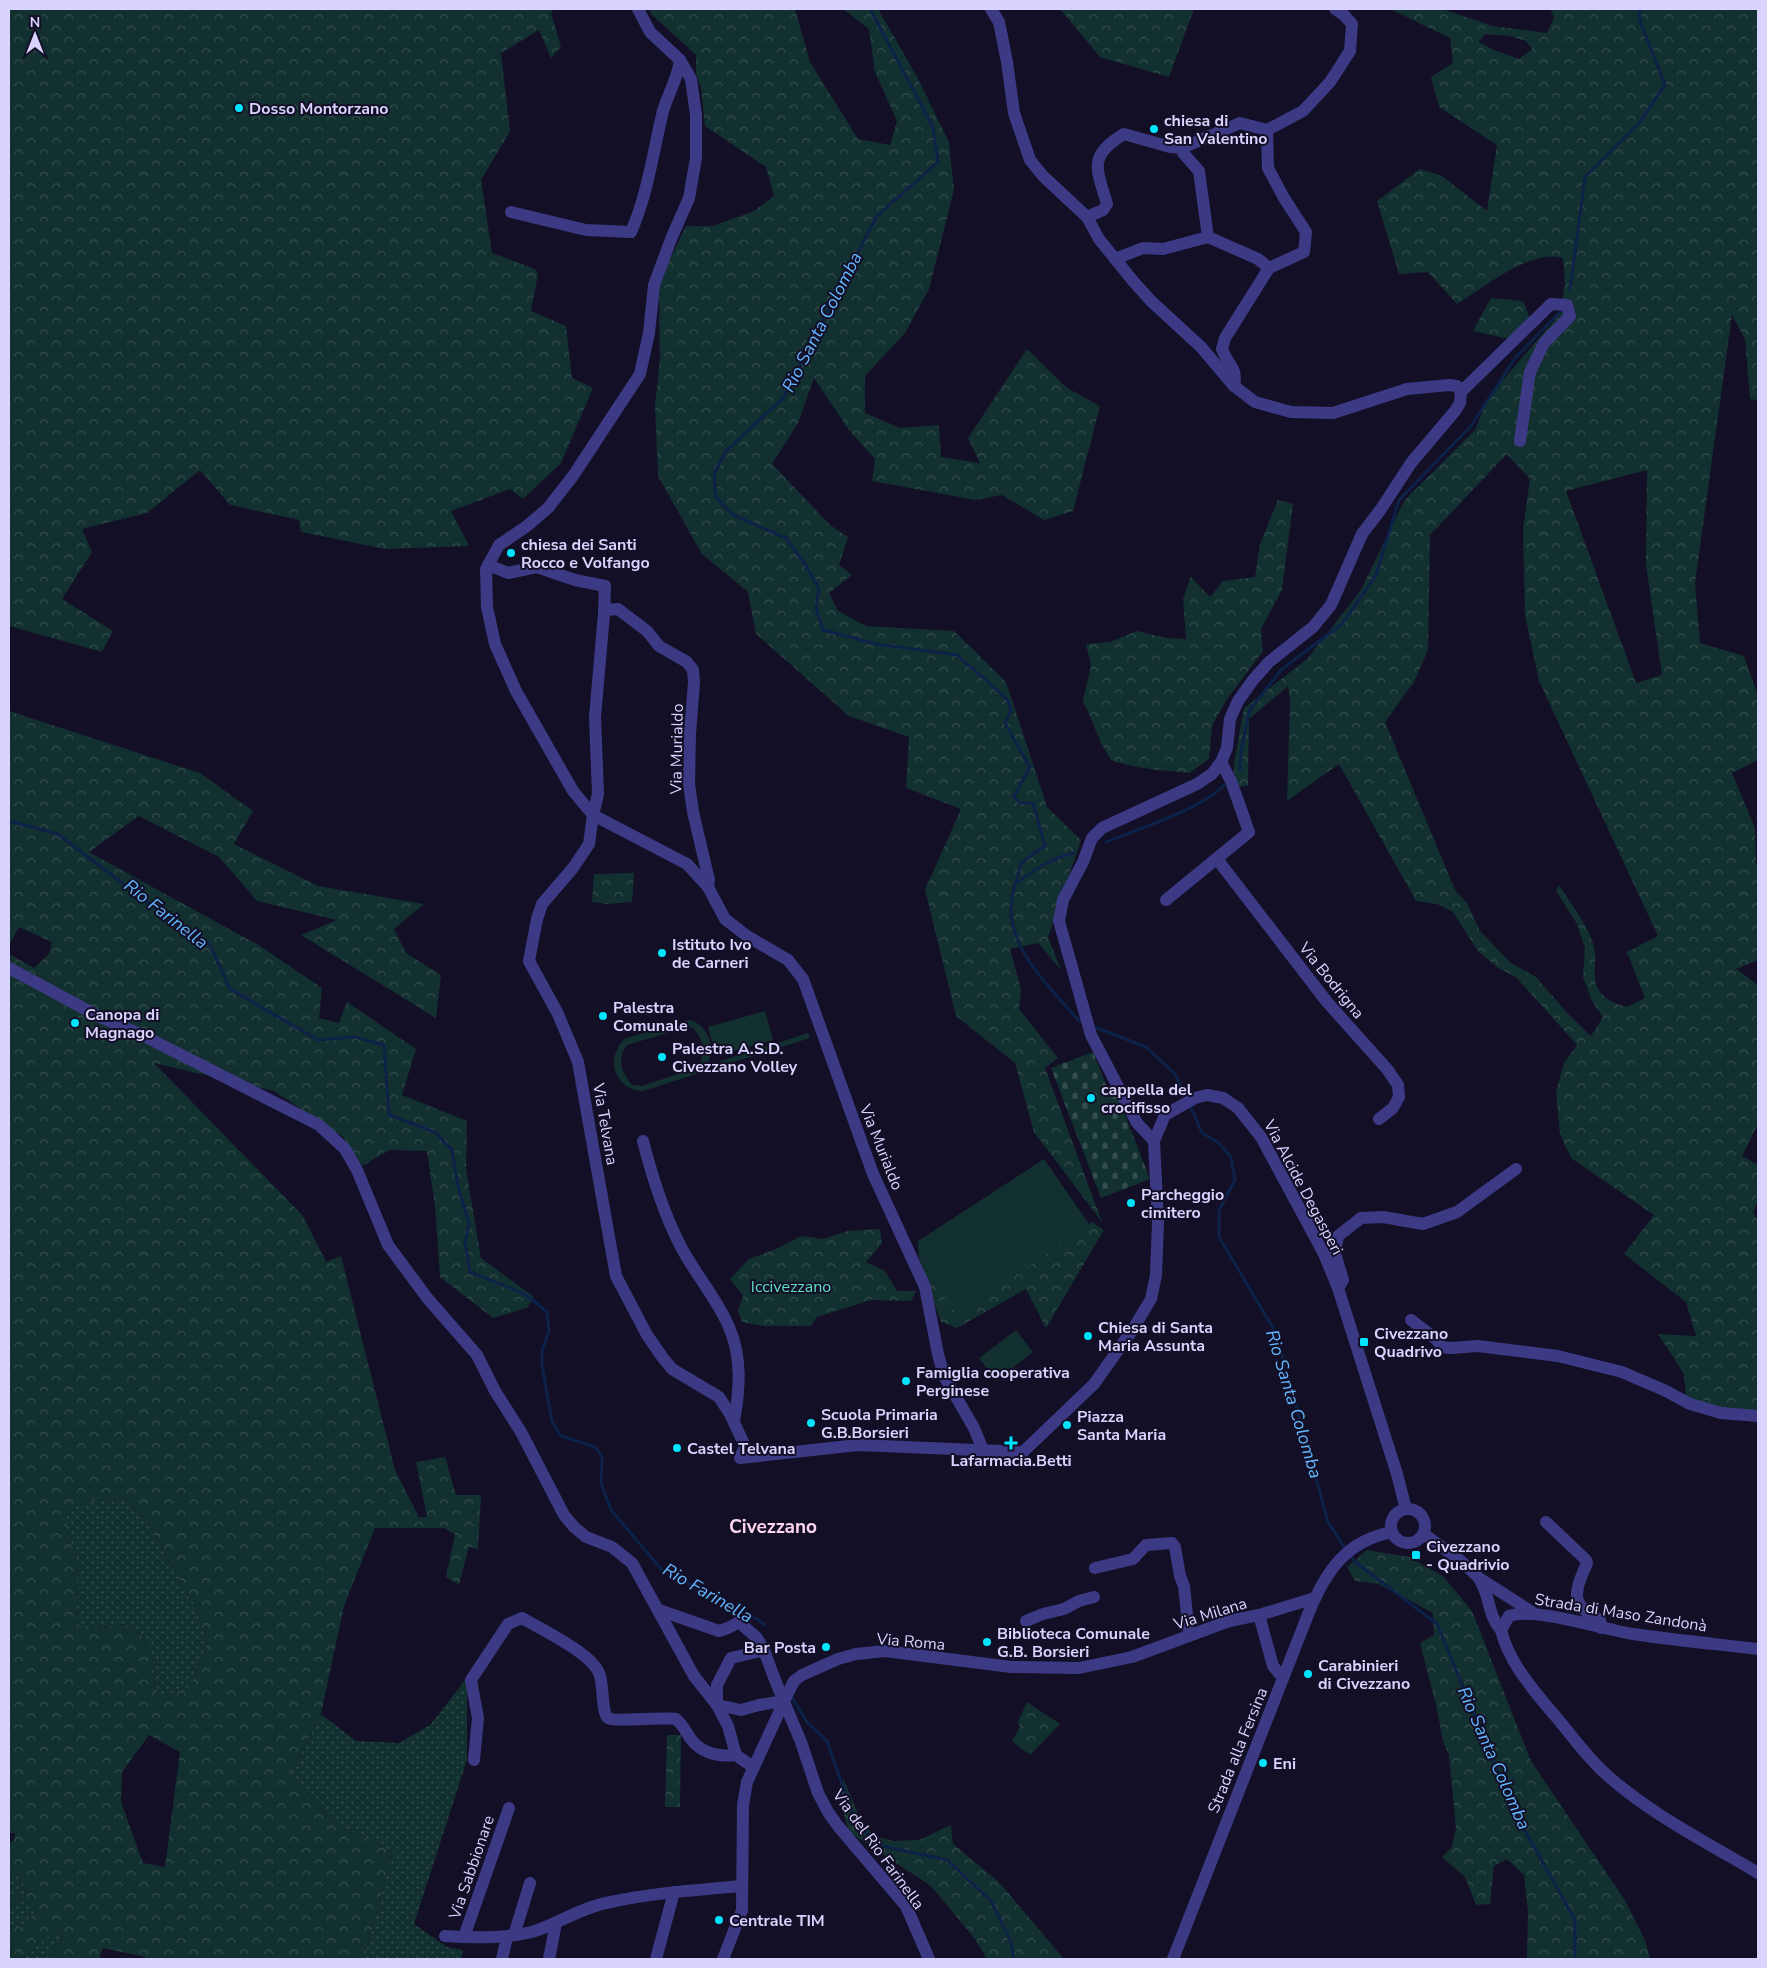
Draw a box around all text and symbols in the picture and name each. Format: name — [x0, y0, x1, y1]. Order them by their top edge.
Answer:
north arrow — [10, 10, 60, 60]
text: N — [30, 13, 40, 32]
place label: Dosso Montorzano — [249, 98, 389, 120]
marker: Dosso Montorzano — [233, 102, 245, 114]
place label: chiesa di San Valentino — [1164, 110, 1268, 150]
marker: chiesa di San Valentino — [1148, 123, 1160, 135]
water label: Rio Santa Colomba — [776, 248, 868, 396]
place label: chiesa dei Santi Rocco e Volfango — [521, 534, 650, 574]
marker: chiesa dei Santi Rocco e Volfango — [505, 547, 517, 559]
street label: Via Murialdo — [665, 703, 689, 796]
water label: Rio Farinella — [119, 874, 213, 954]
place label: Istituto Ivo de Carneri — [672, 934, 751, 974]
street label: Via Bodrigna — [1293, 937, 1369, 1024]
marker: Istituto Ivo de Carneri — [656, 947, 668, 959]
place label: Palestra Comunale — [613, 997, 688, 1037]
place label: Canopa di Magnago — [85, 1004, 159, 1044]
marker: Palestra Comunale — [597, 1010, 609, 1022]
marker: Canopa di Magnago — [69, 1017, 81, 1029]
place label: Palestra A.S.D. Civezzano Volley — [672, 1038, 798, 1078]
marker: Palestra A.S.D. Civezzano Volley — [656, 1051, 668, 1063]
place label: cappella del crocifisso — [1101, 1079, 1192, 1119]
street label: Via Telvana — [587, 1080, 623, 1167]
marker: cappella del crocifisso — [1085, 1092, 1097, 1104]
street label: Via Murialdo — [853, 1100, 908, 1194]
street label: Via Alcide Degasperi — [1258, 1115, 1348, 1259]
place label: Parcheggio cimitero — [1141, 1184, 1224, 1224]
marker: Parcheggio cimitero — [1125, 1197, 1137, 1209]
park label: Iccivezzano — [751, 1276, 831, 1298]
place label: Chiesa di Santa Maria Assunta — [1098, 1317, 1213, 1357]
place label: Civezzano Quadrivo — [1374, 1323, 1448, 1363]
water label: Rio Santa Colomba — [1260, 1327, 1328, 1481]
marker: Chiesa di Santa Maria Assunta — [1082, 1330, 1094, 1342]
marker: Civezzano Quadrivo — [1358, 1336, 1370, 1348]
place label: Famiglia cooperativa Perginese — [916, 1362, 1070, 1402]
marker: Famiglia cooperativa Perginese — [900, 1375, 912, 1387]
place label: Scuola Primaria G.B.Borsieri — [821, 1404, 938, 1444]
place label: Piazza Santa Maria — [1077, 1406, 1166, 1446]
marker: Scuola Primaria G.B.Borsieri — [805, 1417, 817, 1429]
marker: Piazza Santa Maria — [1061, 1419, 1073, 1431]
marker: Lafarmacia.Betti — [1005, 1437, 1017, 1449]
place label: Castel Telvana — [687, 1438, 796, 1460]
marker: Castel Telvana — [671, 1442, 683, 1454]
place label: Lafarmacia.Betti — [950, 1450, 1072, 1472]
district label: Civezzano — [729, 1514, 817, 1540]
place label: Civezzano - Quadrivio — [1426, 1536, 1510, 1576]
marker: Civezzano - Quadrivio — [1410, 1549, 1422, 1561]
water label: Rio Farinella — [658, 1557, 758, 1629]
street label: Strada di Maso Zandonà — [1533, 1589, 1709, 1637]
street label: Via Milana — [1170, 1592, 1250, 1636]
place label: Biblioteca Comunale G.B. Borsieri — [997, 1623, 1150, 1663]
street label: Via Roma — [875, 1628, 946, 1656]
marker: Biblioteca Comunale G.B. Borsieri — [981, 1636, 993, 1648]
place label: Bar Posta — [744, 1637, 816, 1659]
marker: Bar Posta — [820, 1641, 832, 1653]
place label: Carabinieri di Civezzano — [1318, 1655, 1410, 1695]
marker: Carabinieri di Civezzano — [1302, 1668, 1314, 1680]
water label: Rio Santa Colomba — [1452, 1683, 1536, 1833]
street label: Strada alla Fersina — [1203, 1684, 1273, 1816]
place label: Eni — [1273, 1753, 1296, 1775]
marker: Eni — [1257, 1757, 1269, 1769]
street label: Via del Rio Farinella — [827, 1784, 929, 1914]
street label: Via Sabbionare — [444, 1812, 500, 1923]
place label: Centrale TIM — [729, 1910, 825, 1932]
marker: Centrale TIM — [713, 1914, 725, 1926]

